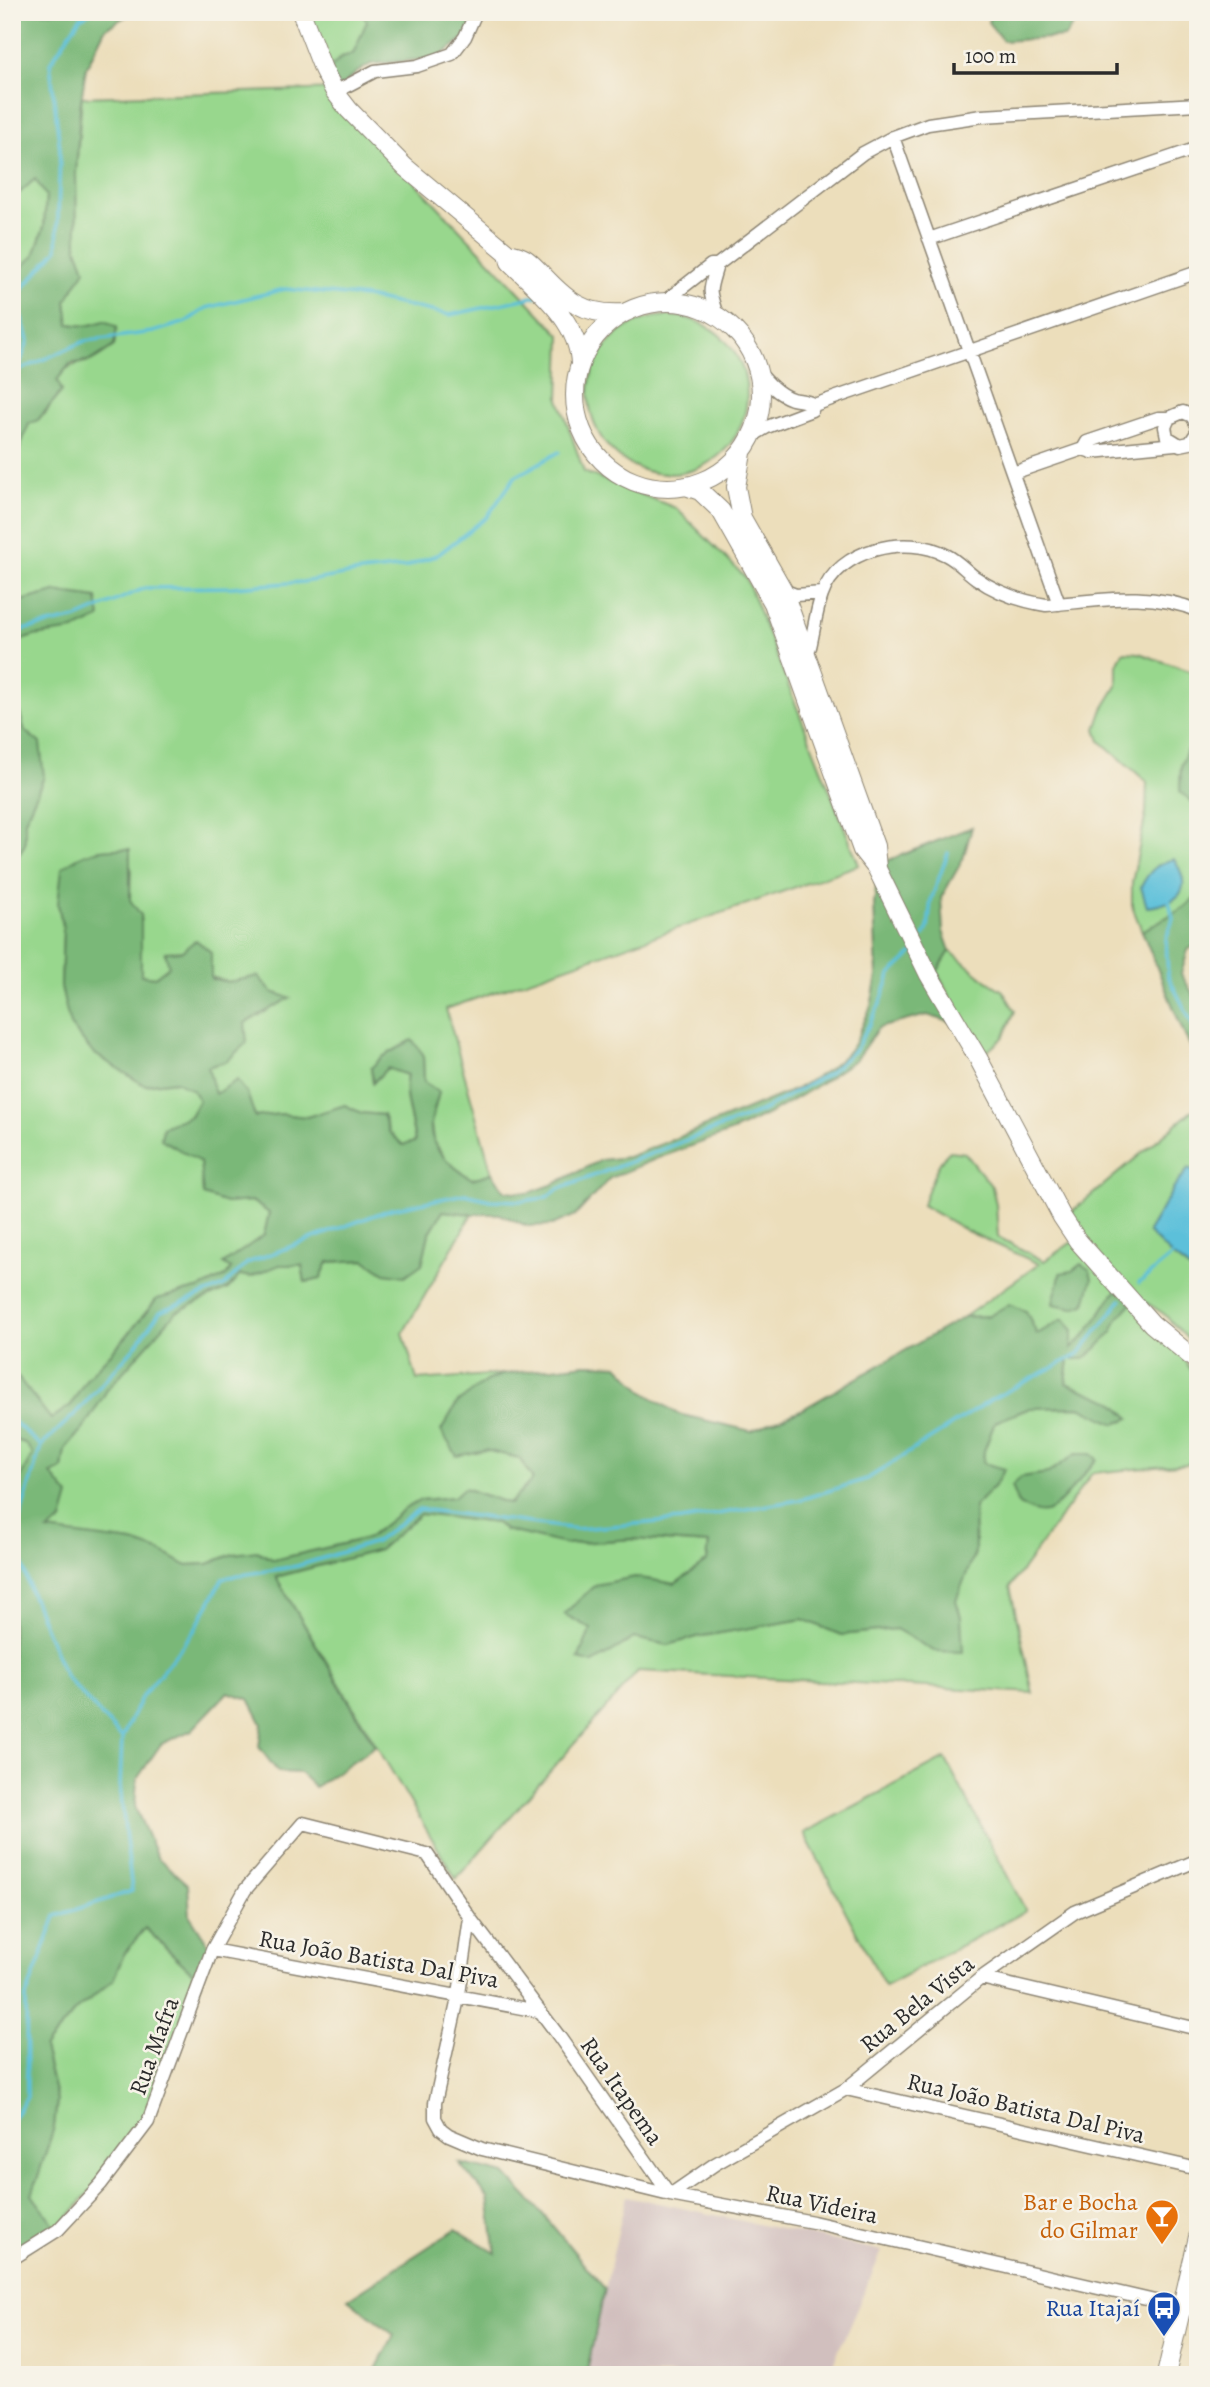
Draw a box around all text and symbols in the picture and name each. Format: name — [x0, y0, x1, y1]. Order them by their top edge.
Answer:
scale bar — [954, 32, 1117, 76]
text: 100 m — [965, 42, 1016, 70]
street label: Rua João Batista Dal Piva — [256, 1922, 502, 1996]
street label: Rua Bela Vista — [853, 1947, 982, 2060]
street label: Rua Mafra — [121, 1992, 187, 2099]
street label: Rua Itapema — [573, 2031, 671, 2152]
street label: Rua João Batista Dal Piva — [904, 2065, 1149, 2151]
street label: Rua Videira — [763, 2177, 882, 2232]
place label: Bar e Bocha do Gilmar — [1023, 2186, 1139, 2246]
bar icon: Bar e Bocha do Gilmar — [1143, 2197, 1181, 2246]
bus stop icon: Rua Itajaí — [1145, 2289, 1183, 2338]
place label: Rua Itajaí — [1045, 2292, 1140, 2324]

